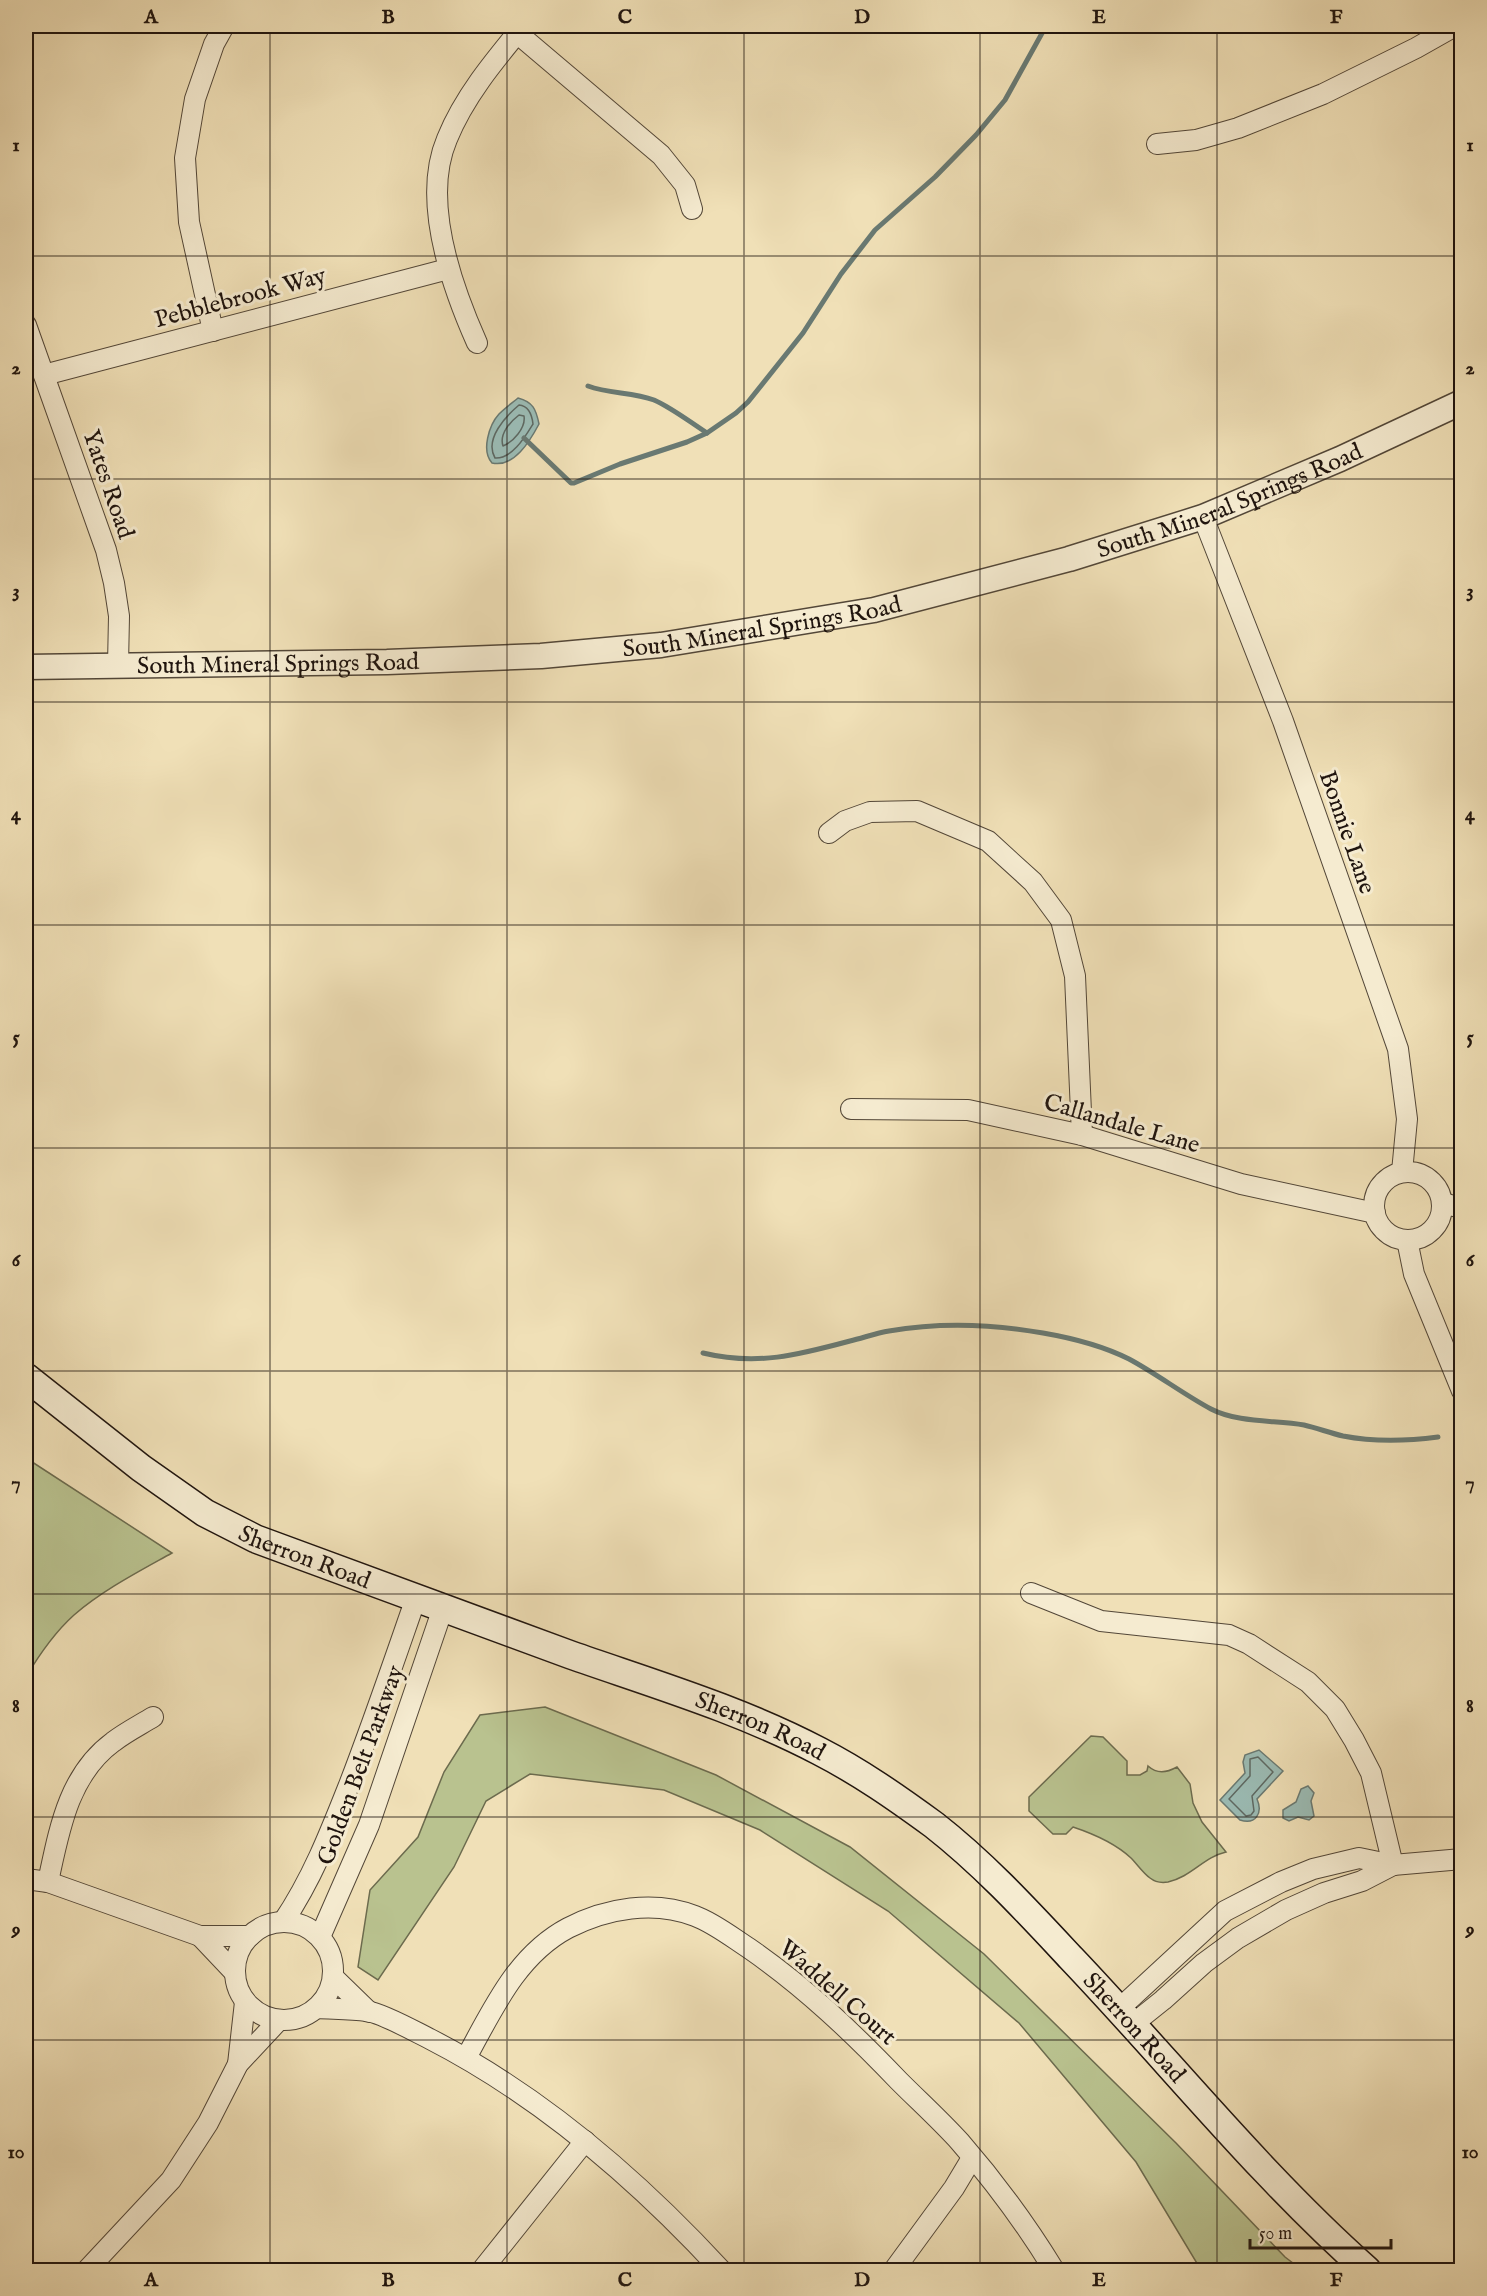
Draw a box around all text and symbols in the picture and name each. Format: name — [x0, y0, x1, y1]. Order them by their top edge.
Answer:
text: A — [143, 5, 159, 30]
text: B — [381, 5, 395, 30]
text: C — [618, 5, 632, 30]
text: D — [854, 5, 870, 30]
text: E — [1092, 5, 1106, 30]
text: F — [1330, 5, 1343, 30]
text: 1 — [12, 133, 20, 158]
text: 1 — [1466, 133, 1474, 158]
street label: Pebblebrook Way — [151, 261, 330, 336]
text: 2 — [11, 356, 21, 381]
text: 2 — [1465, 356, 1475, 381]
street label: Yates Road — [74, 426, 141, 543]
street label: South Mineral Springs Road — [1093, 437, 1368, 566]
text: 3 — [12, 579, 20, 604]
text: 3 — [1466, 579, 1474, 604]
street label: South Mineral Springs Road — [621, 589, 905, 665]
street label: South Mineral Springs Road — [137, 647, 420, 682]
street label: Bonnie Lane — [1311, 767, 1382, 898]
text: 4 — [11, 802, 22, 827]
text: 4 — [1465, 802, 1476, 827]
text: 5 — [12, 1025, 20, 1050]
text: 5 — [1466, 1025, 1474, 1050]
street label: Callandale Lane — [1040, 1087, 1203, 1162]
text: 6 — [12, 1248, 22, 1273]
text: 6 — [1466, 1248, 1476, 1273]
text: 7 — [11, 1471, 21, 1496]
text: 7 — [1465, 1471, 1475, 1496]
street label: Sherron Road — [233, 1519, 375, 1597]
street label: Golden Belt Parkway — [311, 1661, 412, 1870]
street label: Sherron Road — [691, 1685, 830, 1769]
text: 8 — [12, 1694, 20, 1719]
text: 8 — [1466, 1694, 1474, 1719]
text: 9 — [11, 1917, 21, 1942]
text: 9 — [1465, 1917, 1475, 1942]
street label: Waddell Court — [772, 1933, 902, 2053]
street label: Sherron Road — [1075, 1966, 1192, 2090]
text: 10 — [7, 2140, 25, 2165]
text: 10 — [1461, 2140, 1479, 2165]
scale bar — [1250, 2212, 1391, 2250]
text: 50 m — [1259, 2223, 1292, 2246]
text: A — [143, 2268, 159, 2293]
text: B — [381, 2268, 395, 2293]
text: C — [618, 2268, 632, 2293]
text: D — [854, 2268, 870, 2293]
text: E — [1092, 2268, 1106, 2293]
text: F — [1330, 2268, 1343, 2293]

